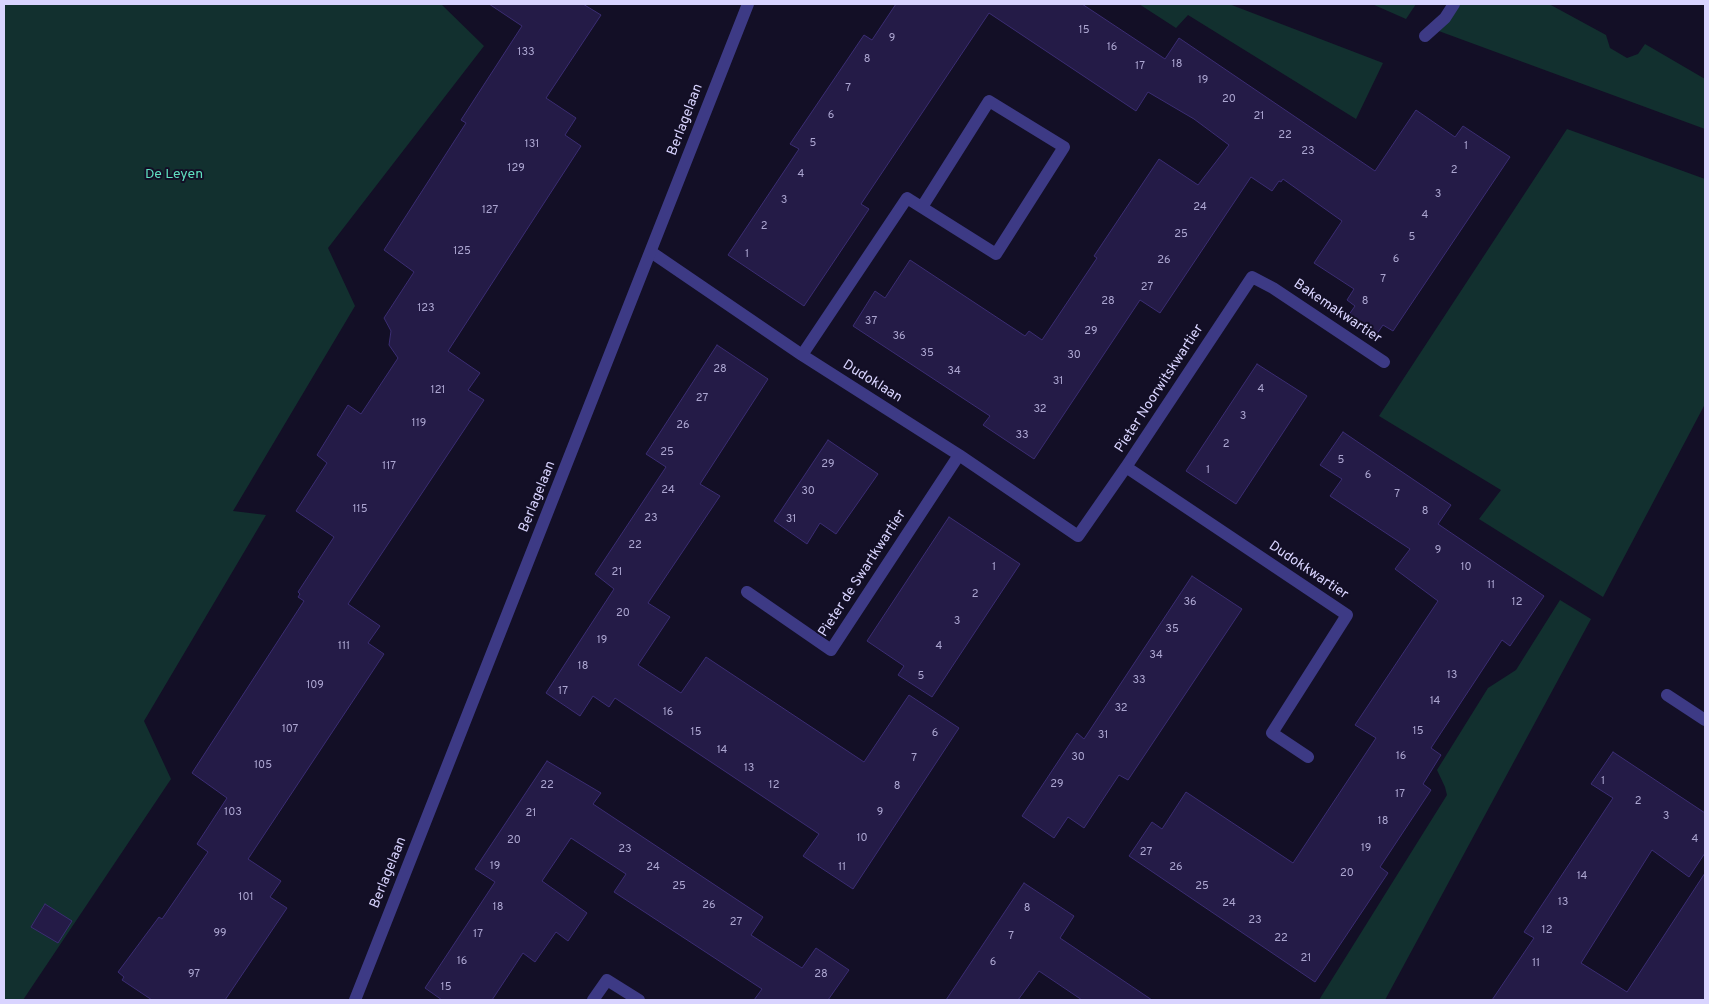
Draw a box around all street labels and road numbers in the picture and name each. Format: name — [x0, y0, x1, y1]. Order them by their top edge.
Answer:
street label: Berlagelaan — [665, 82, 707, 158]
street label: Bakemakwartier — [1290, 276, 1384, 348]
street label: Pieter Noorwitskwartier — [1112, 322, 1208, 456]
street label: Dudoklaan — [839, 357, 905, 407]
street label: Berlagelaan — [516, 459, 560, 535]
street label: Pieter de Swartkwartier — [816, 507, 910, 641]
street label: Dudokkwartier — [1265, 538, 1351, 604]
street label: Berlagelaan — [367, 835, 411, 911]

